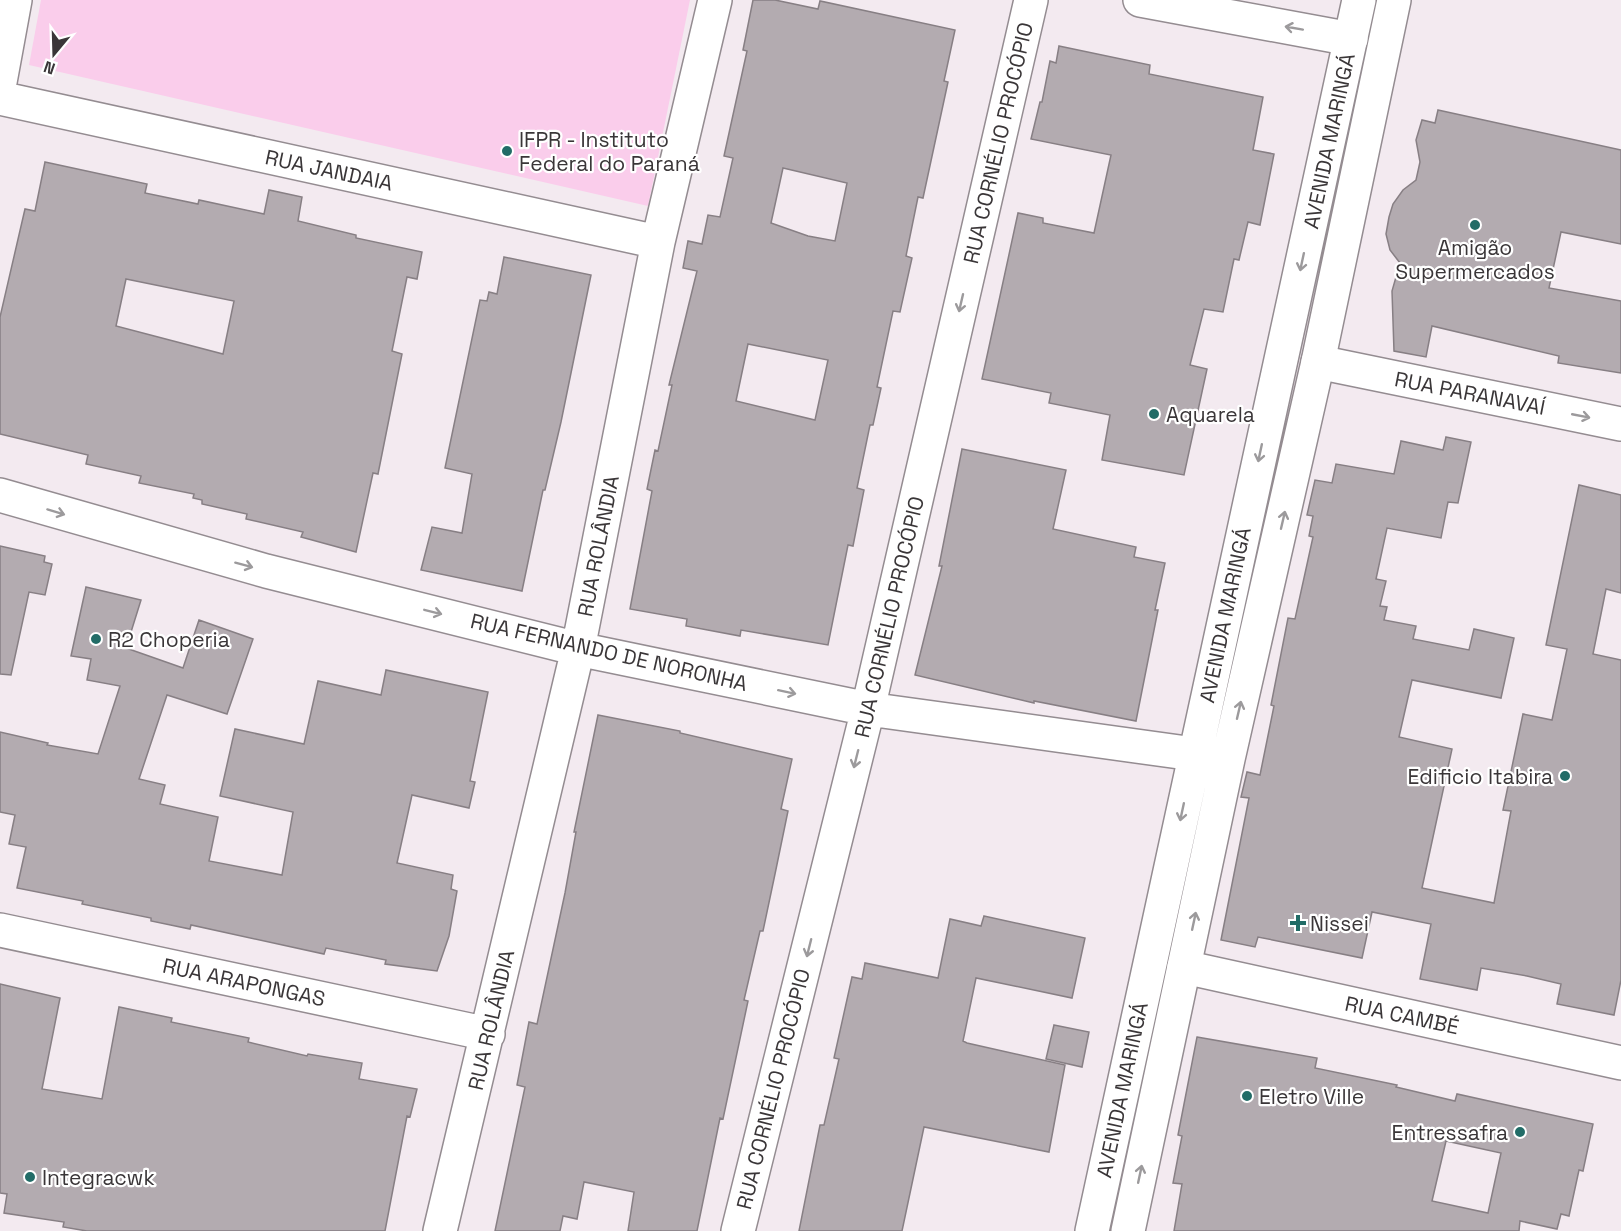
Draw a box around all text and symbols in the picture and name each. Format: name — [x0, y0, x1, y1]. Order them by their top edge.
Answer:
street label: RUA CORNÉLIO PROCÓPIO — [957, 20, 1039, 266]
one-way arrow — [1284, 22, 1304, 33]
north arrow — [24, 24, 84, 84]
street label: AVENIDA MARINGÁ — [1297, 51, 1361, 231]
text: N — [41, 56, 58, 79]
place label: IFPR - Instituto Federal do Paraná — [519, 126, 700, 177]
street label: RUA JANDAIA — [263, 143, 395, 197]
marker: IFPR - Instituto Federal do Paraná — [500, 144, 514, 158]
marker: Amigão Supermercados — [1468, 218, 1482, 232]
place label: Amigão Supermercados — [1395, 234, 1555, 285]
one-way arrow — [1296, 253, 1308, 272]
one-way arrow — [955, 293, 967, 312]
street label: RUA PARANAVAÍ — [1392, 365, 1548, 421]
place label: Aquarela — [1166, 401, 1255, 428]
marker: Aquarela — [1147, 407, 1161, 421]
one-way arrow — [1572, 410, 1591, 422]
one-way arrow — [1254, 443, 1266, 462]
street label: RUA ROLÂNDIA — [571, 473, 625, 619]
street label: RUA CORNÉLIO PROCÓPIO — [848, 494, 930, 740]
one-way arrow — [46, 507, 65, 518]
one-way arrow — [1277, 511, 1289, 530]
street label: AVENIDA MARINGÁ — [1193, 525, 1257, 705]
one-way arrow — [234, 559, 253, 571]
one-way arrow — [423, 607, 442, 619]
street label: RUA FERNANDO DE NORONHA — [468, 607, 750, 697]
place label: R2 Choperia — [108, 626, 230, 653]
marker: R2 Choperia — [89, 632, 103, 646]
one-way arrow — [777, 687, 796, 698]
one-way arrow — [1234, 701, 1246, 720]
one-way arrow — [849, 749, 861, 768]
place label: Edificio Itabira — [1407, 763, 1553, 790]
marker: Edificio Itabira — [1558, 769, 1572, 783]
one-way arrow — [1176, 802, 1187, 821]
place label: Nissei — [1310, 910, 1369, 937]
one-way arrow — [1188, 912, 1200, 931]
marker: Nissei — [1291, 916, 1305, 930]
one-way arrow — [802, 938, 814, 957]
street label: RUA ROLÂNDIA — [462, 947, 520, 1093]
street label: RUA ARAPONGAS — [160, 952, 328, 1012]
street label: RUA CORNÉLIO PROCÓPIO — [730, 966, 816, 1212]
street label: RUA CAMBÉ — [1343, 990, 1461, 1040]
street label: AVENIDA MARINGÁ — [1090, 1000, 1154, 1180]
place label: Eletro Ville — [1259, 1083, 1364, 1110]
marker: Eletro Ville — [1240, 1089, 1254, 1103]
place label: Entressafra — [1392, 1119, 1508, 1146]
marker: Entressafra — [1513, 1125, 1527, 1139]
place label: Integracwk — [42, 1164, 155, 1191]
one-way arrow — [1135, 1164, 1146, 1184]
marker: Integracwk — [23, 1170, 37, 1184]

